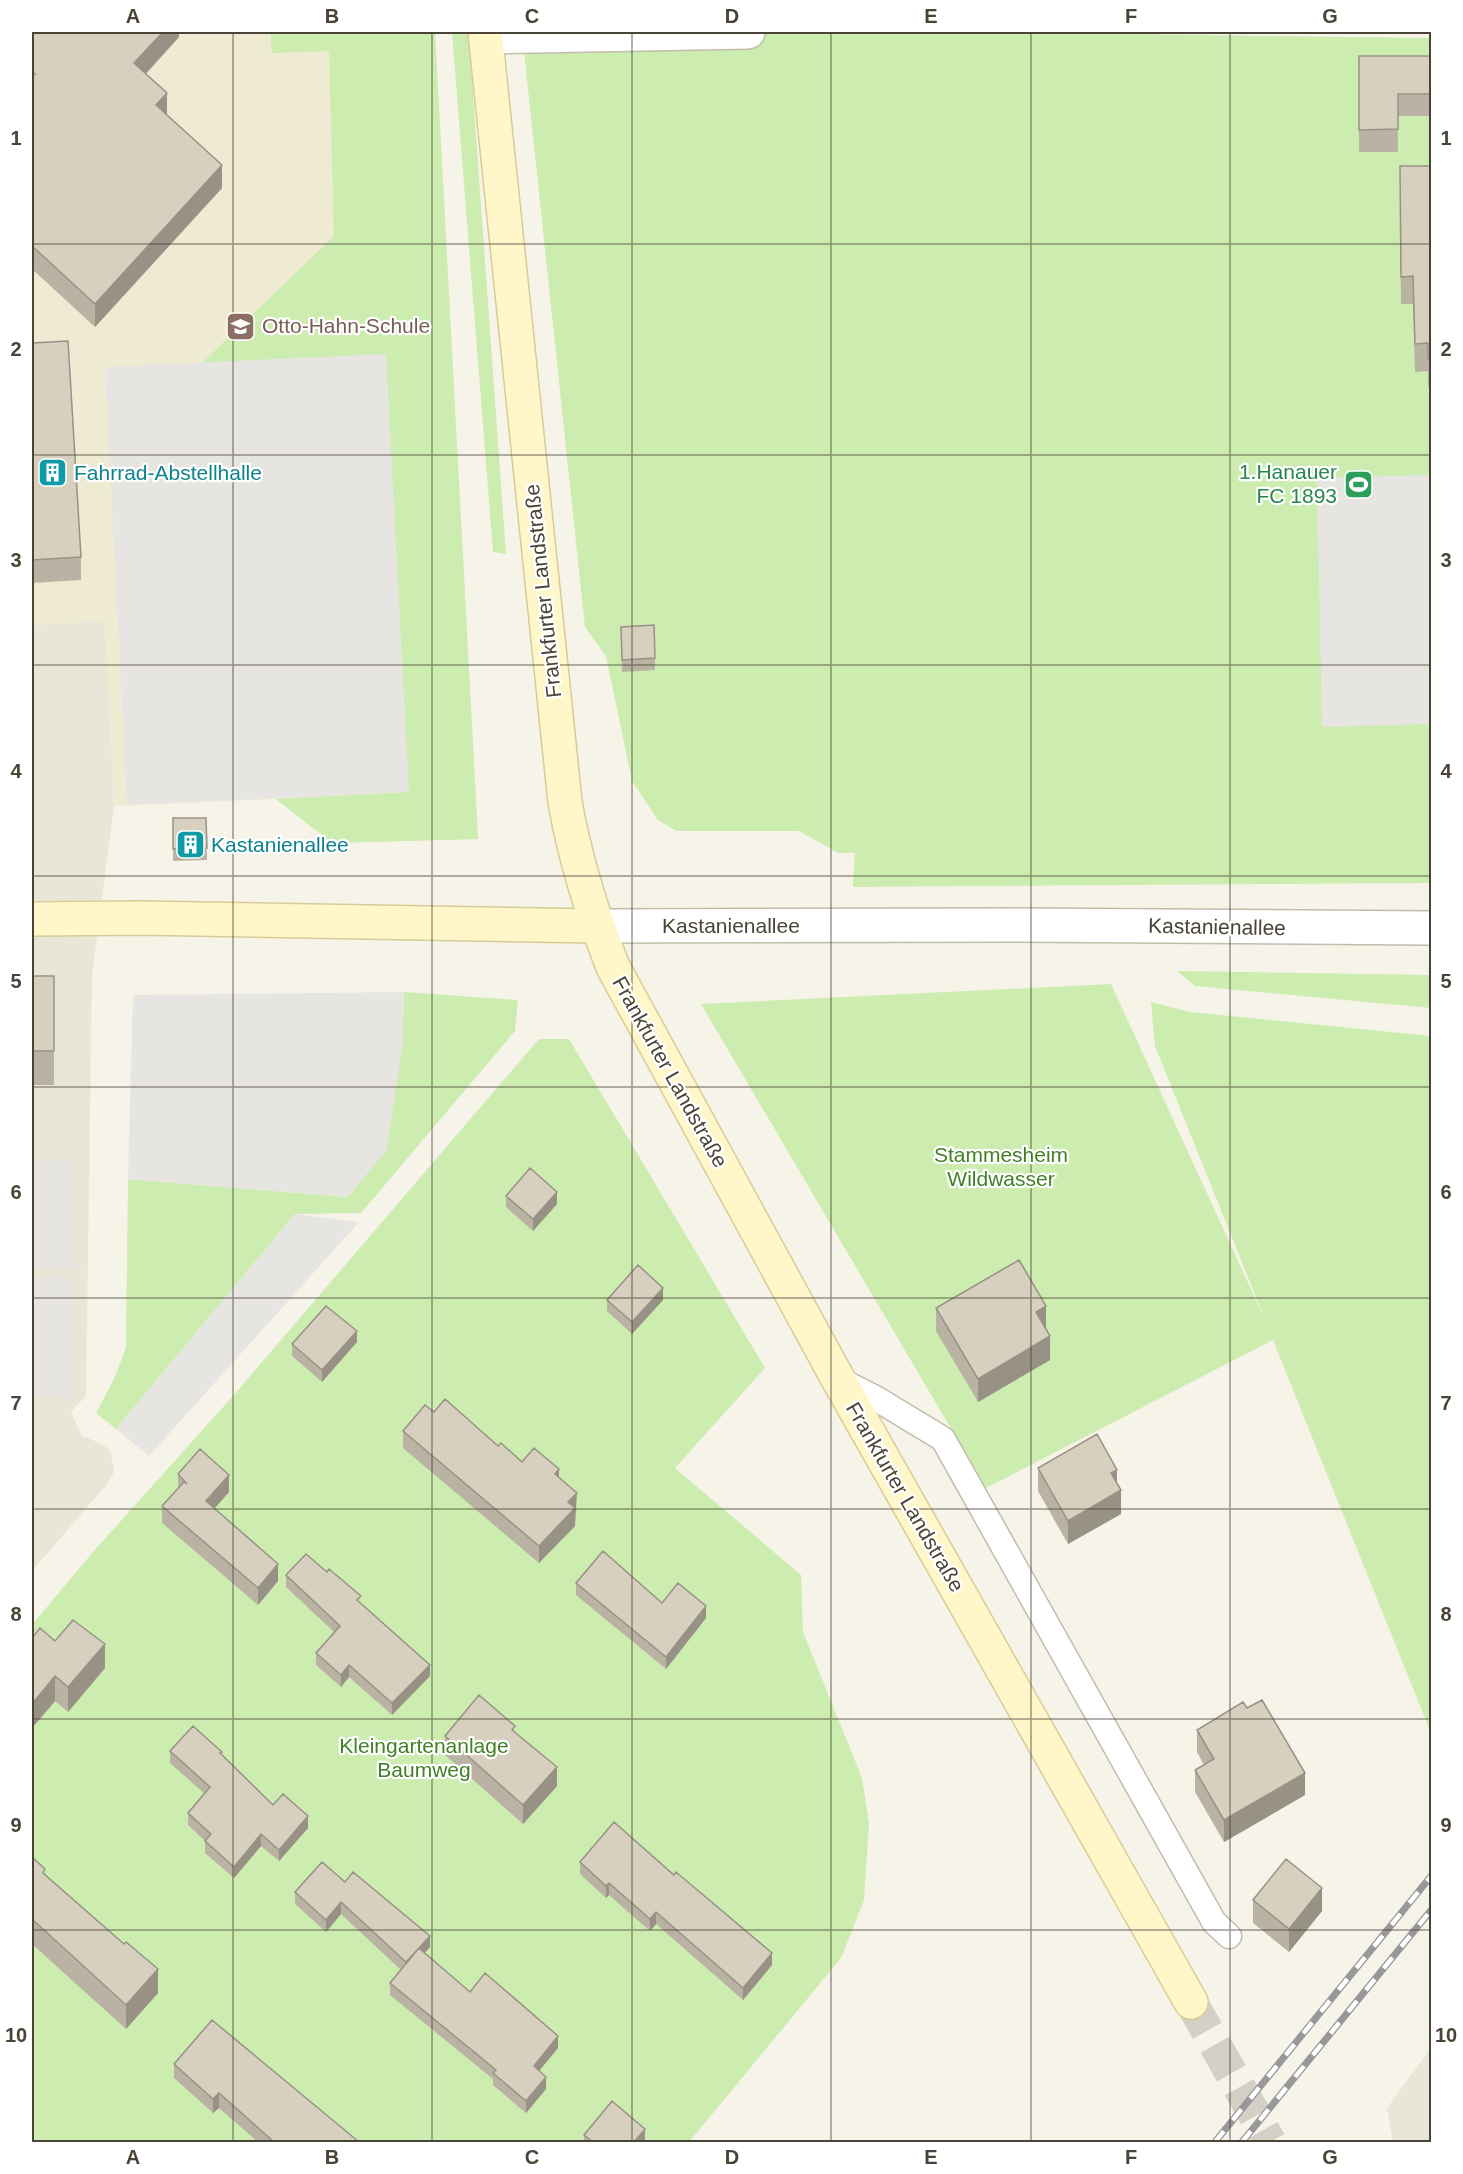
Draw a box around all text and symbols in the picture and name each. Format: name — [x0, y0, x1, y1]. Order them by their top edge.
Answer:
text: A — [126, 5, 140, 27]
text: B — [325, 5, 339, 27]
text: C — [525, 5, 539, 27]
text: D — [725, 5, 739, 27]
text: E — [924, 5, 938, 27]
text: F — [1125, 5, 1137, 27]
text: G — [1322, 5, 1338, 27]
text: 1 — [10, 127, 22, 149]
text: 1 — [1440, 127, 1452, 149]
school or university icon: Otto-Hahn-Schule — [225, 310, 257, 342]
place label: Otto-Hahn-Schule — [262, 314, 430, 337]
text: 2 — [10, 338, 22, 360]
text: 2 — [1440, 338, 1452, 360]
building icon: Fahrrad-Abstellhalle — [37, 457, 69, 489]
place label: 1.Hanauer FC 1893 — [1239, 460, 1337, 507]
place label: Fahrrad-Abstellhalle — [74, 461, 262, 484]
sports icon: 1.Hanauer FC 1893 — [1342, 468, 1374, 500]
street label: Frankfurter Landstraße — [520, 483, 565, 699]
text: 3 — [10, 549, 22, 571]
text: 3 — [1440, 549, 1452, 571]
text: 4 — [10, 760, 22, 782]
text: 4 — [1440, 760, 1452, 782]
building icon: Kastanienallee — [174, 829, 206, 861]
place label: Kastanienallee — [211, 833, 349, 856]
street label: Kastanienallee — [662, 914, 800, 937]
street label: Kastanienallee — [1148, 914, 1286, 939]
text: 5 — [10, 970, 22, 992]
text: 5 — [1440, 970, 1452, 992]
street label: Frankfurter Landstraße — [608, 972, 733, 1171]
park label: Stammesheim Wildwasser — [934, 1143, 1068, 1190]
text: 6 — [10, 1181, 22, 1203]
text: 6 — [1440, 1181, 1452, 1203]
text: 7 — [10, 1392, 22, 1414]
text: 7 — [1440, 1392, 1452, 1414]
street label: Frankfurter Landstraße — [842, 1398, 969, 1595]
text: 8 — [10, 1603, 22, 1625]
text: 8 — [1440, 1603, 1452, 1625]
park label: Kleingartenanlage Baumweg — [339, 1734, 509, 1781]
text: 9 — [10, 1814, 22, 1836]
text: 9 — [1440, 1814, 1452, 1836]
text: 10 — [5, 2024, 27, 2046]
text: 10 — [1435, 2024, 1457, 2046]
text: A — [126, 2146, 140, 2168]
text: B — [325, 2146, 339, 2168]
text: C — [525, 2146, 539, 2168]
text: D — [725, 2146, 739, 2168]
text: E — [924, 2146, 938, 2168]
text: F — [1125, 2146, 1137, 2168]
text: G — [1322, 2146, 1338, 2168]

